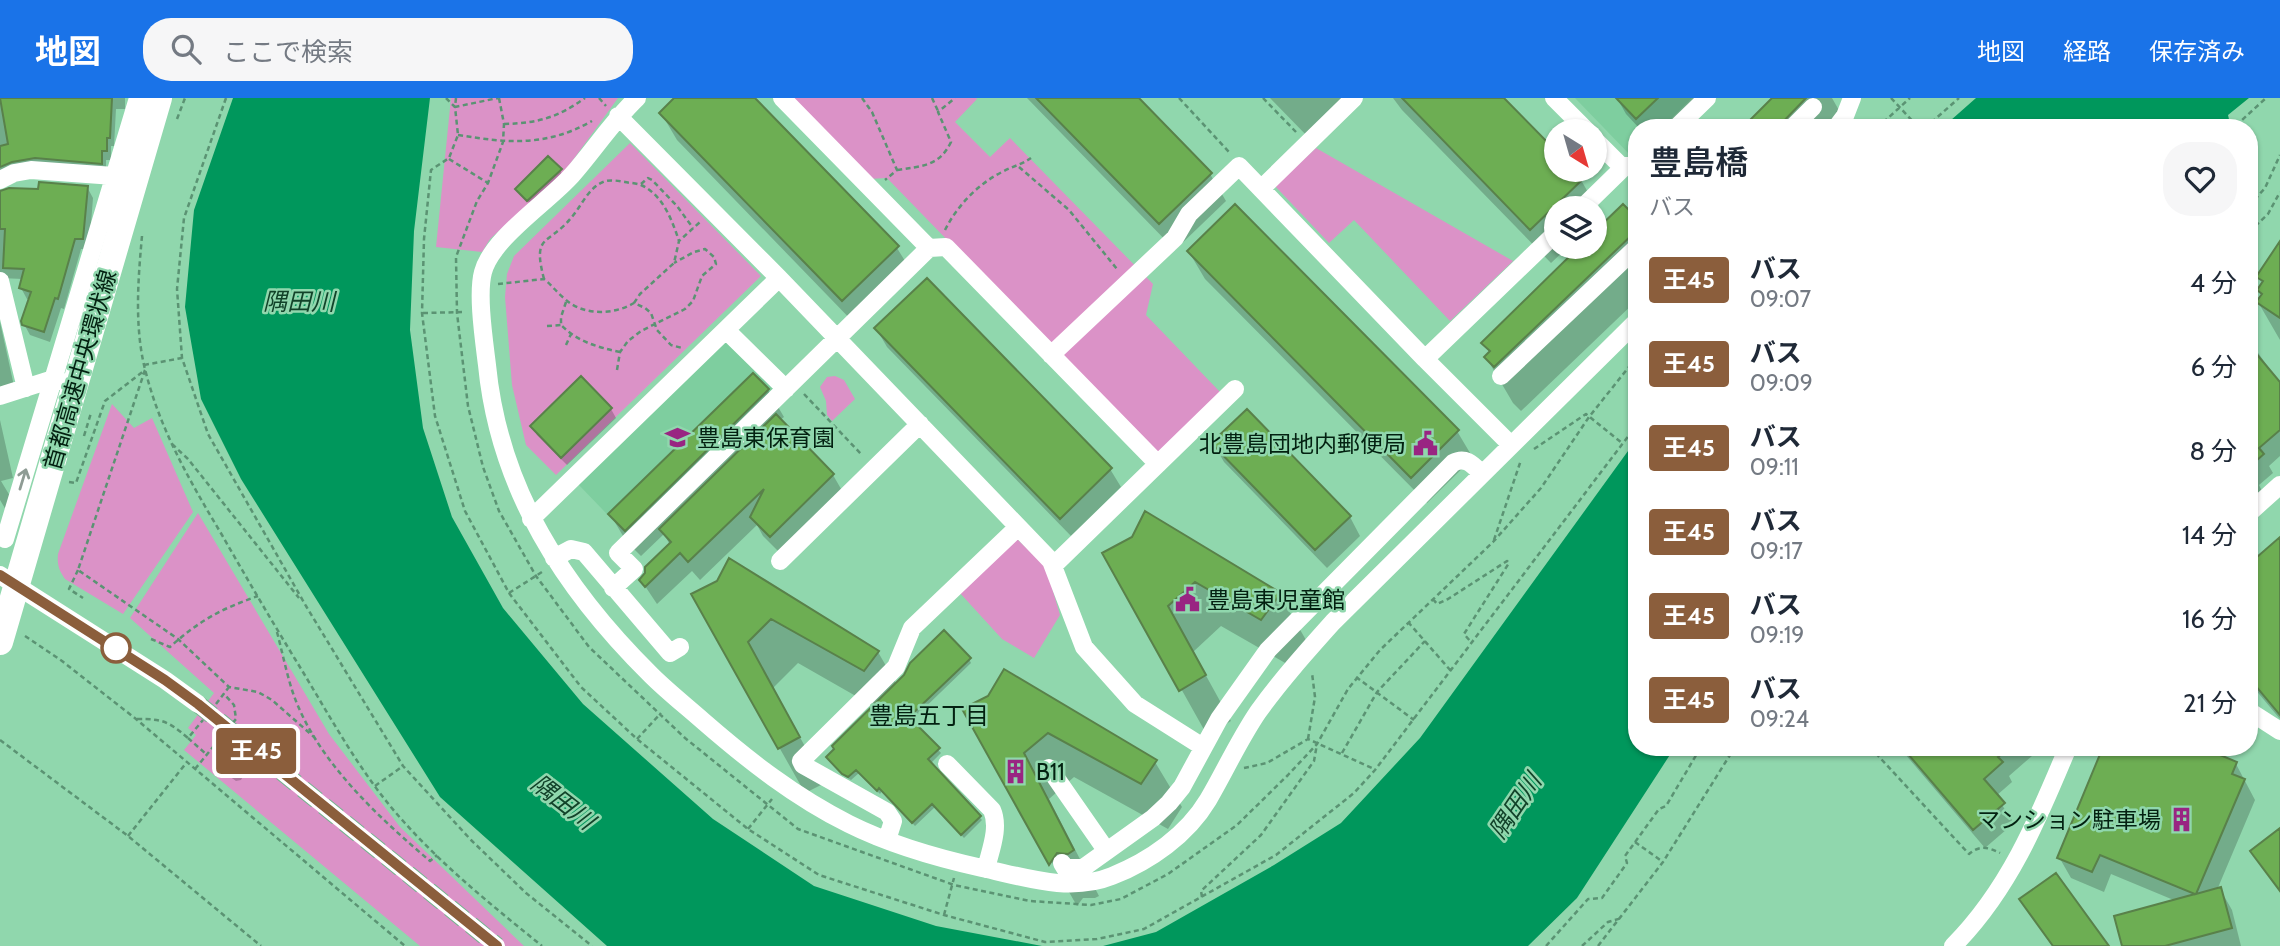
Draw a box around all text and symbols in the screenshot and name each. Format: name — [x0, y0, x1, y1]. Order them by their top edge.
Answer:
search box — [143, 18, 633, 81]
icon: search — [167, 30, 205, 68]
text: 地図 — [35, 31, 101, 71]
text: ここで検索 — [223, 36, 353, 68]
text: 地図 — [1977, 37, 2025, 66]
text: 経路 — [2063, 37, 2111, 66]
text: 保存済み — [2149, 37, 2245, 66]
north arrow — [1544, 119, 1606, 182]
map controls — [1544, 119, 1607, 259]
text: 豊島橋 — [1649, 142, 1748, 182]
button: heart — [2163, 142, 2237, 216]
text: バス — [1649, 193, 1695, 221]
button: layers — [1544, 196, 1607, 259]
text: バス — [1750, 253, 1802, 285]
text: 王45 — [1663, 265, 1715, 294]
street label: 首都高速中央環状線 — [38, 267, 122, 473]
text: 4 分 — [2190, 267, 2237, 299]
text: 09:07 — [1750, 285, 1811, 313]
water label: 隅田川 — [263, 287, 338, 316]
text: バス — [1750, 337, 1802, 369]
text: 王45 — [1663, 349, 1715, 378]
text: 6 分 — [2190, 351, 2237, 383]
text: 09:09 — [1750, 369, 1813, 397]
text: バス — [1750, 421, 1802, 453]
school or university icon: 豊島東保育園 — [663, 424, 691, 452]
place label: 豊島東保育園 — [697, 424, 835, 452]
place label: 北豊島団地内郵便局 — [1199, 430, 1406, 458]
public building icon: 北豊島団地内郵便局 — [1412, 430, 1440, 458]
text: 王45 — [1663, 433, 1715, 462]
text: 8 分 — [2189, 435, 2237, 467]
text: 09:11 — [1750, 453, 1799, 481]
one-way arrow — [17, 468, 30, 490]
text: バス — [1750, 505, 1802, 537]
text: 王45 — [1663, 517, 1715, 546]
text: 14 分 — [2182, 519, 2237, 551]
text: 09:17 — [1750, 537, 1803, 565]
public building icon: 豊島東児童館 — [1173, 586, 1201, 614]
place label: 豊島東児童館 — [1207, 586, 1345, 614]
text: バス — [1750, 589, 1802, 621]
text: 王45 — [1663, 601, 1715, 630]
text: 16 分 — [2182, 603, 2237, 635]
text: 09:19 — [1750, 621, 1804, 649]
unlabelled marker — [101, 633, 131, 663]
text: バス — [1750, 673, 1802, 705]
text: 王45 — [1663, 685, 1715, 714]
text: 21 分 — [2183, 687, 2237, 719]
district label: 豊島五丁目 — [869, 701, 989, 730]
text: 09:24 — [1750, 705, 1809, 733]
line badge: 王45 — [216, 728, 296, 774]
text: 王45 — [230, 736, 282, 765]
building icon: B11 — [1002, 758, 1030, 786]
place label: B11 — [1036, 758, 1065, 786]
water label: 隅田川 — [1483, 766, 1549, 844]
water label: 隅田川 — [526, 768, 603, 837]
place label: マンション駐車場 — [1977, 806, 2161, 834]
building icon: マンション駐車場 — [2167, 806, 2195, 834]

